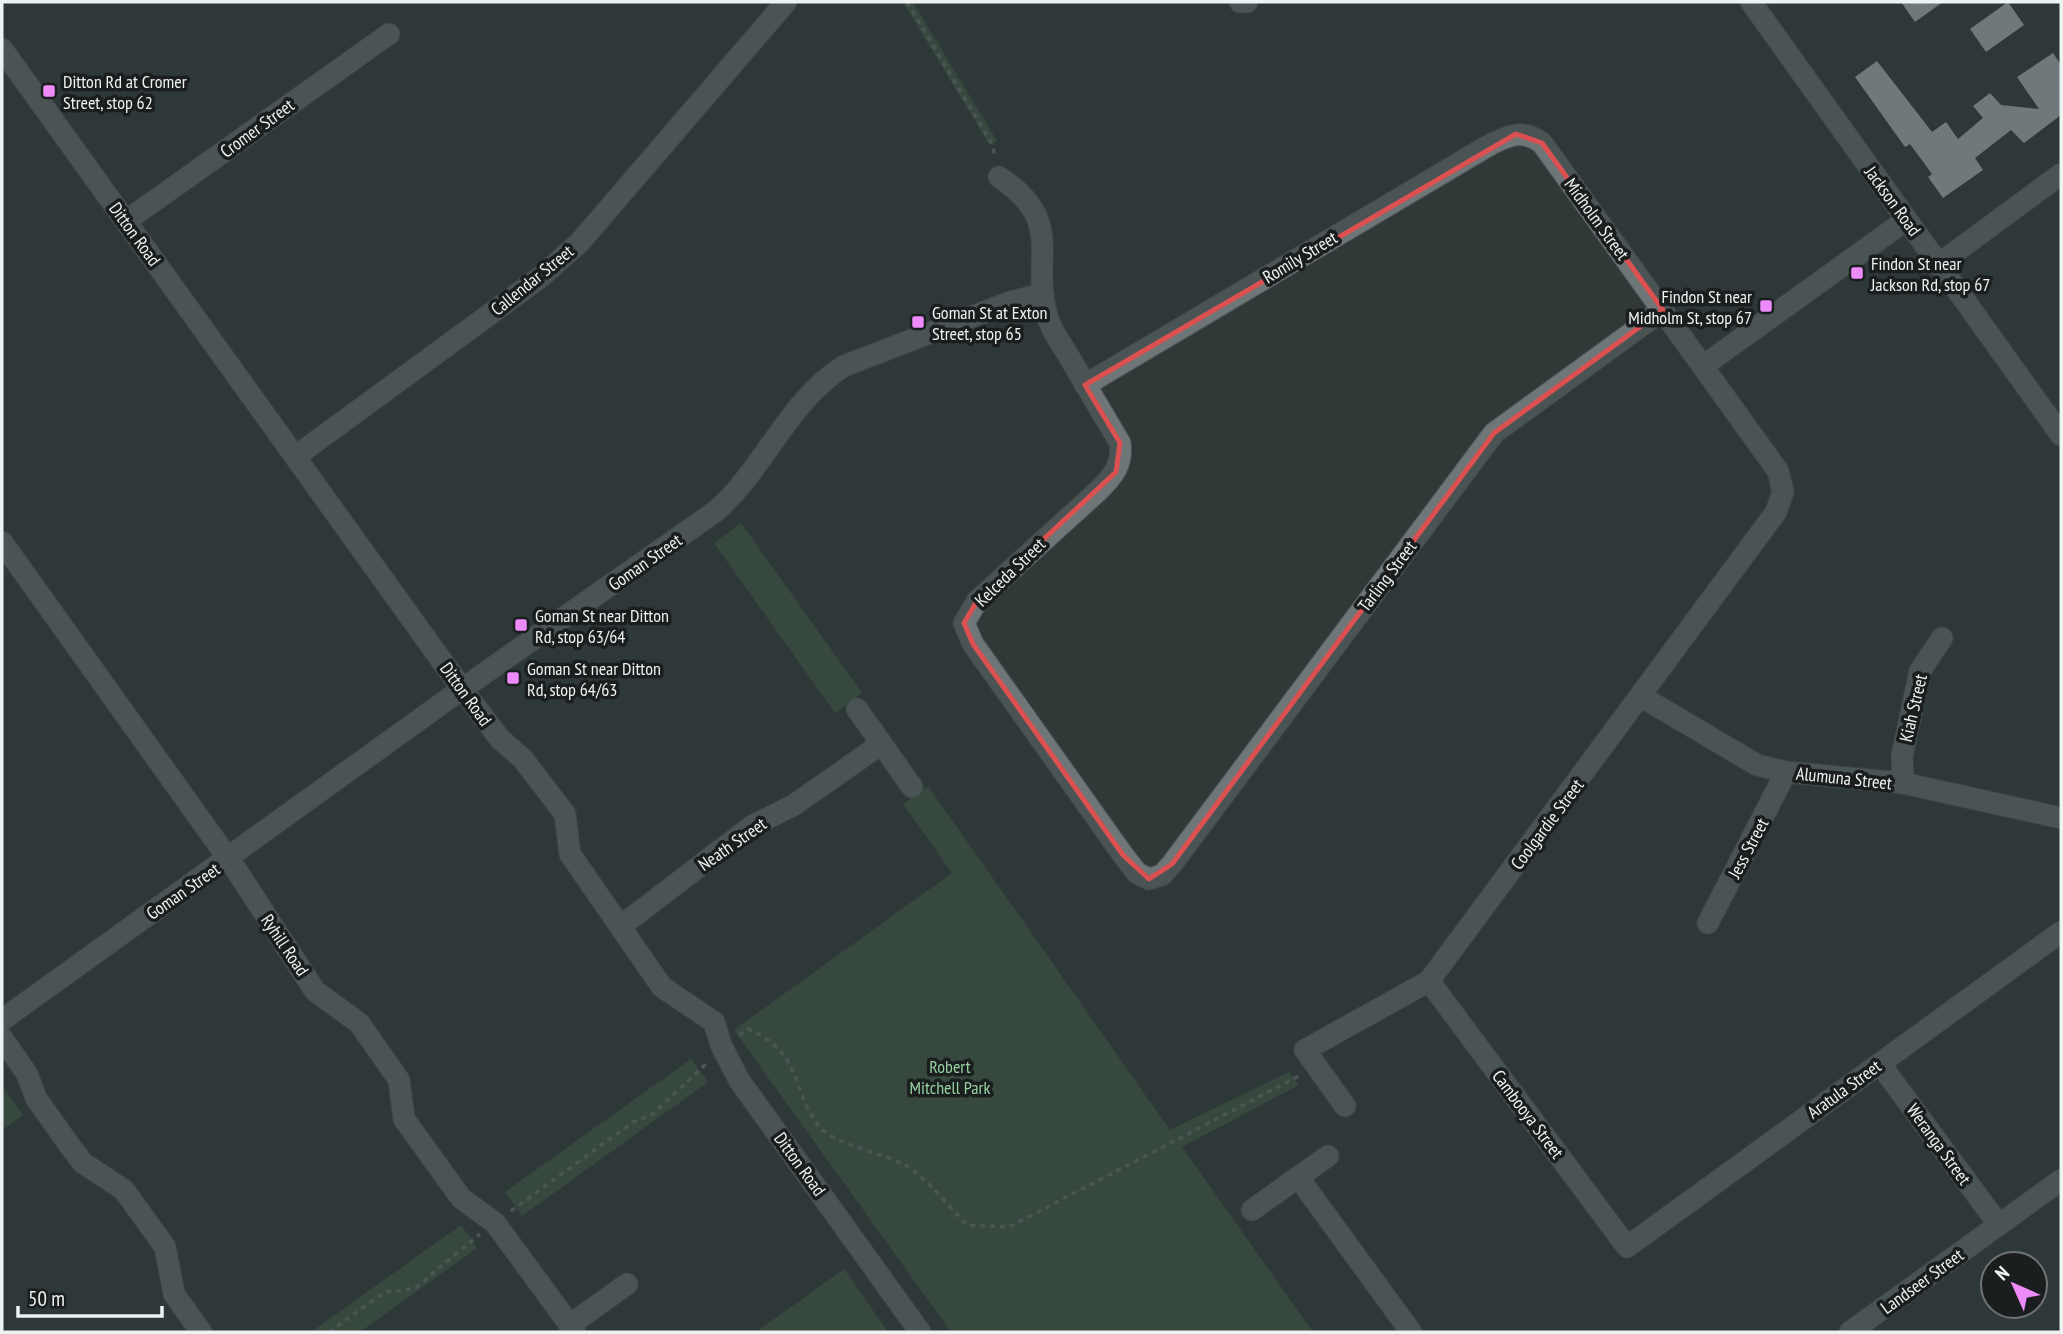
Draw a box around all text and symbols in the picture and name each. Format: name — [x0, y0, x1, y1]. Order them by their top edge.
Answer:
place label: Ditton Rd at Cromer Street, stop 62 — [63, 70, 187, 114]
marker: Ditton Rd at Cromer Street, stop 62 — [41, 83, 57, 99]
street label: Cromer Street — [215, 93, 299, 163]
street label: Jackson Road — [1859, 161, 1926, 241]
street label: Midholm Street — [1560, 173, 1634, 265]
street label: Ditton Road — [104, 198, 166, 270]
street label: Romily Street — [1259, 226, 1341, 288]
street label: Callendar Street — [486, 240, 578, 320]
place label: Findon St near Jackson Rd, stop 67 — [1870, 252, 1990, 296]
marker: Findon St near Jackson Rd, stop 67 — [1849, 265, 1865, 281]
place label: Findon St near Midholm St, stop 67 — [1628, 285, 1752, 329]
marker: Findon St near Midholm St, stop 67 — [1758, 298, 1774, 314]
place label: Goman St at Exton Street, stop 65 — [932, 301, 1047, 345]
marker: Goman St at Exton Street, stop 65 — [910, 314, 926, 330]
street label: Goman Street — [604, 528, 686, 596]
street label: Kelceda Street — [970, 533, 1050, 611]
street label: Tarling Street — [1353, 536, 1421, 616]
place label: Goman St near Ditton Rd, stop 63/64 — [535, 604, 669, 648]
marker: Goman St near Ditton Rd, stop 63/64 — [513, 617, 529, 633]
place label: Goman St near Ditton Rd, stop 64/63 — [527, 657, 661, 701]
street label: Ditton Road — [435, 658, 497, 730]
marker: Goman St near Ditton Rd, stop 64/63 — [505, 670, 521, 686]
street label: Kiah Street — [1894, 672, 1932, 744]
street label: Alumuna Street — [1795, 762, 1893, 794]
street label: Coolgardie Street — [1505, 774, 1589, 874]
street label: Neath Street — [693, 812, 771, 876]
street label: Jess Street — [1722, 814, 1773, 883]
street label: Goman Street — [142, 857, 224, 925]
street label: Ryhill Road — [256, 910, 314, 980]
street label: Aratula Street — [1802, 1054, 1886, 1124]
park label: Robert Mitchell Park — [910, 1055, 990, 1099]
street label: Cambooya Street — [1487, 1065, 1569, 1163]
street label: Weranga Street — [1902, 1099, 1976, 1189]
street label: Ditton Road — [769, 1128, 831, 1200]
street label: Landseer Street — [1876, 1243, 1968, 1319]
north arrow — [1979, 1250, 2049, 1320]
text: N — [1990, 1261, 2014, 1285]
scale bar — [18, 1274, 161, 1318]
text: 50 m — [28, 1285, 65, 1312]

